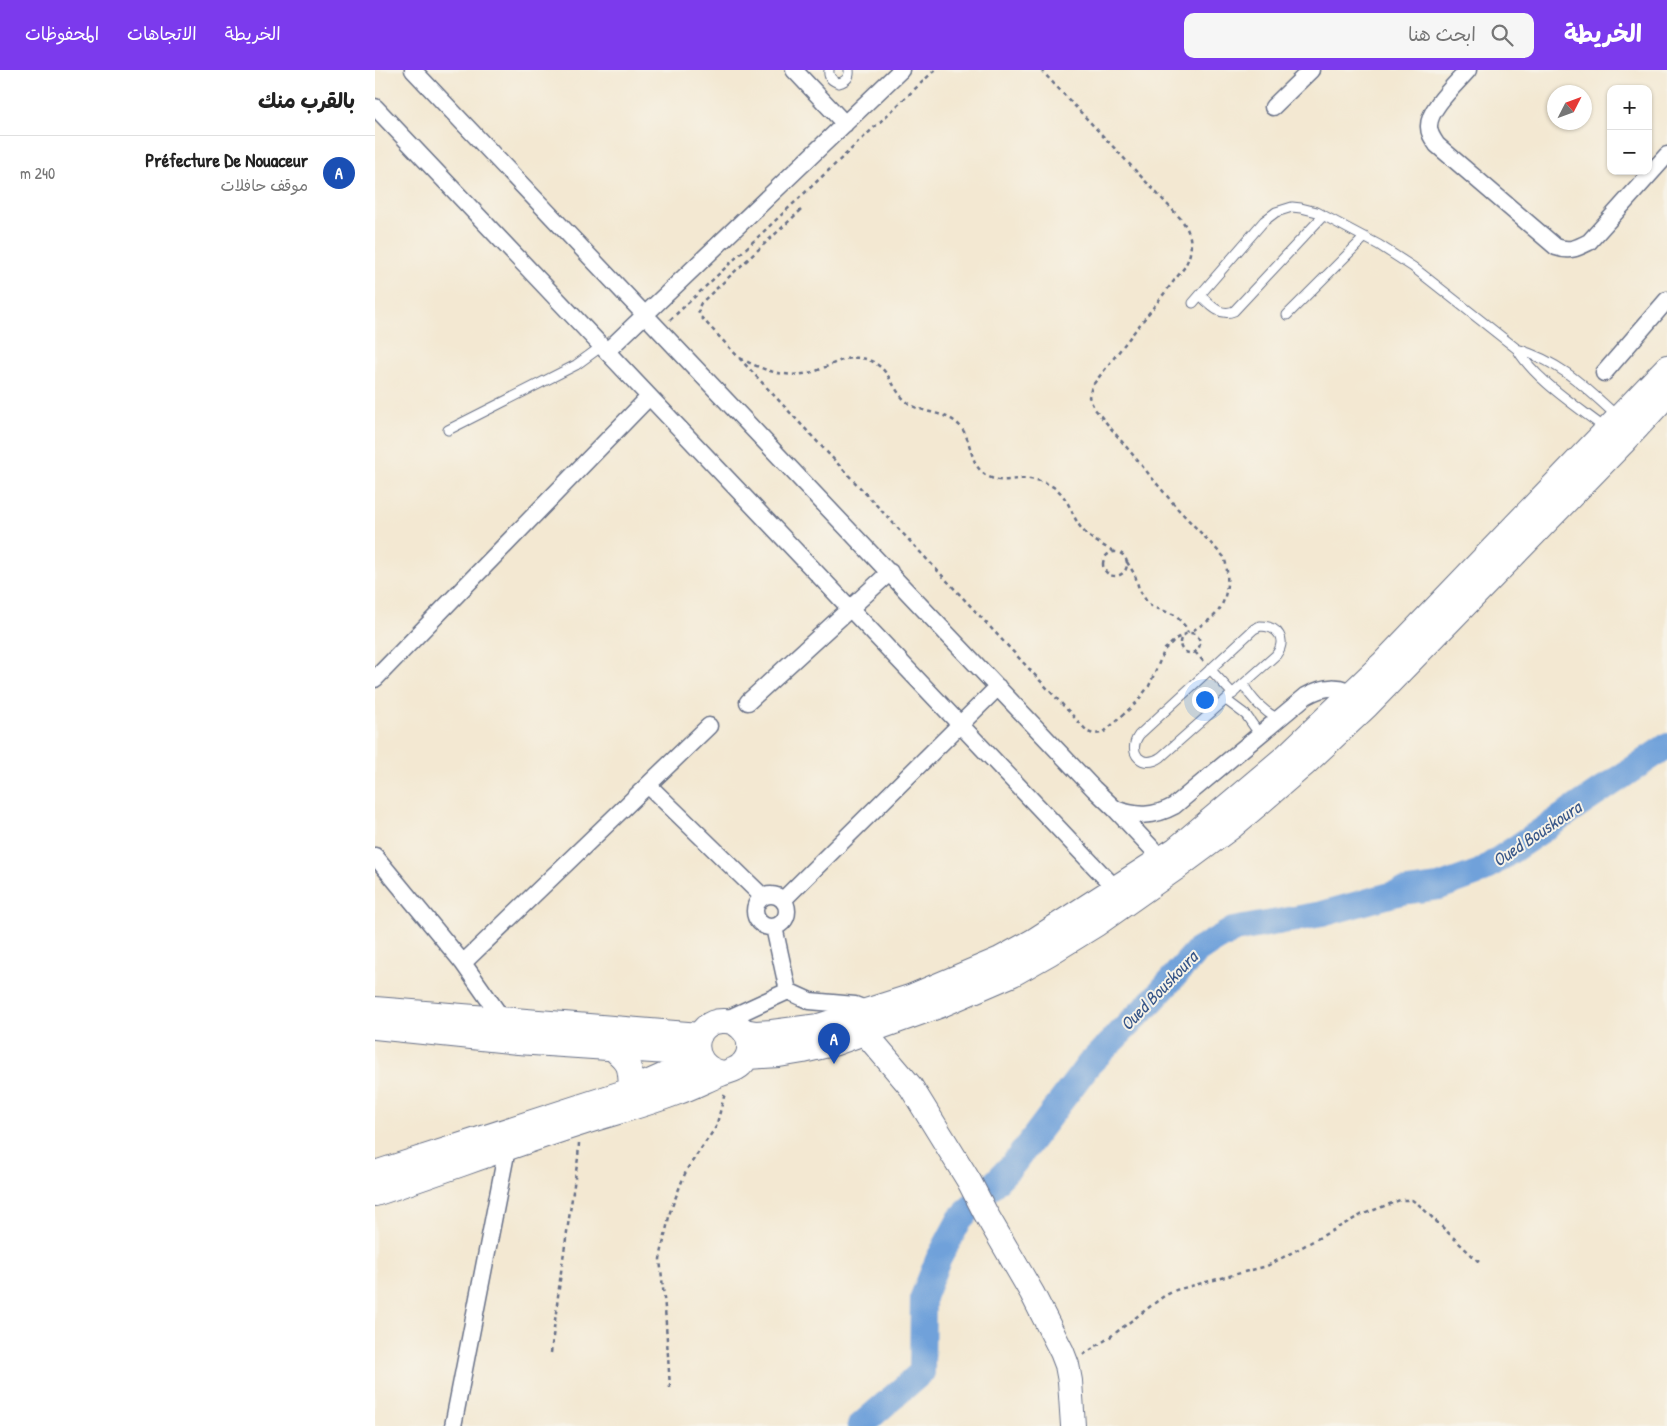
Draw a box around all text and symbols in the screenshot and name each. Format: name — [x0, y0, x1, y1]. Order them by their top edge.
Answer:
search box — [1184, 13, 1534, 58]
text: الخريطة — [1564, 17, 1642, 49]
text: المحفوظات — [25, 21, 99, 46]
text: الاتجاهات — [127, 21, 197, 46]
text: الخريطة — [225, 21, 281, 46]
text: ابحث هنا — [1408, 21, 1476, 47]
icon: search — [1488, 21, 1516, 49]
north arrow — [1547, 85, 1592, 130]
map controls — [1607, 85, 1652, 175]
button: + — [1607, 85, 1652, 130]
text: بالقرب منك — [258, 86, 355, 115]
button: − — [1607, 130, 1652, 175]
text: Préfecture De Nouaceur — [145, 147, 308, 173]
text: 240 m — [20, 162, 55, 184]
text: A — [335, 162, 343, 184]
text: موقف حافلات — [221, 174, 308, 196]
your location — [1192, 687, 1218, 713]
water label: Oued Bouskoura — [1487, 794, 1588, 872]
water label: Oued Bouskoura — [1114, 944, 1204, 1036]
pin: A — [818, 1023, 850, 1064]

